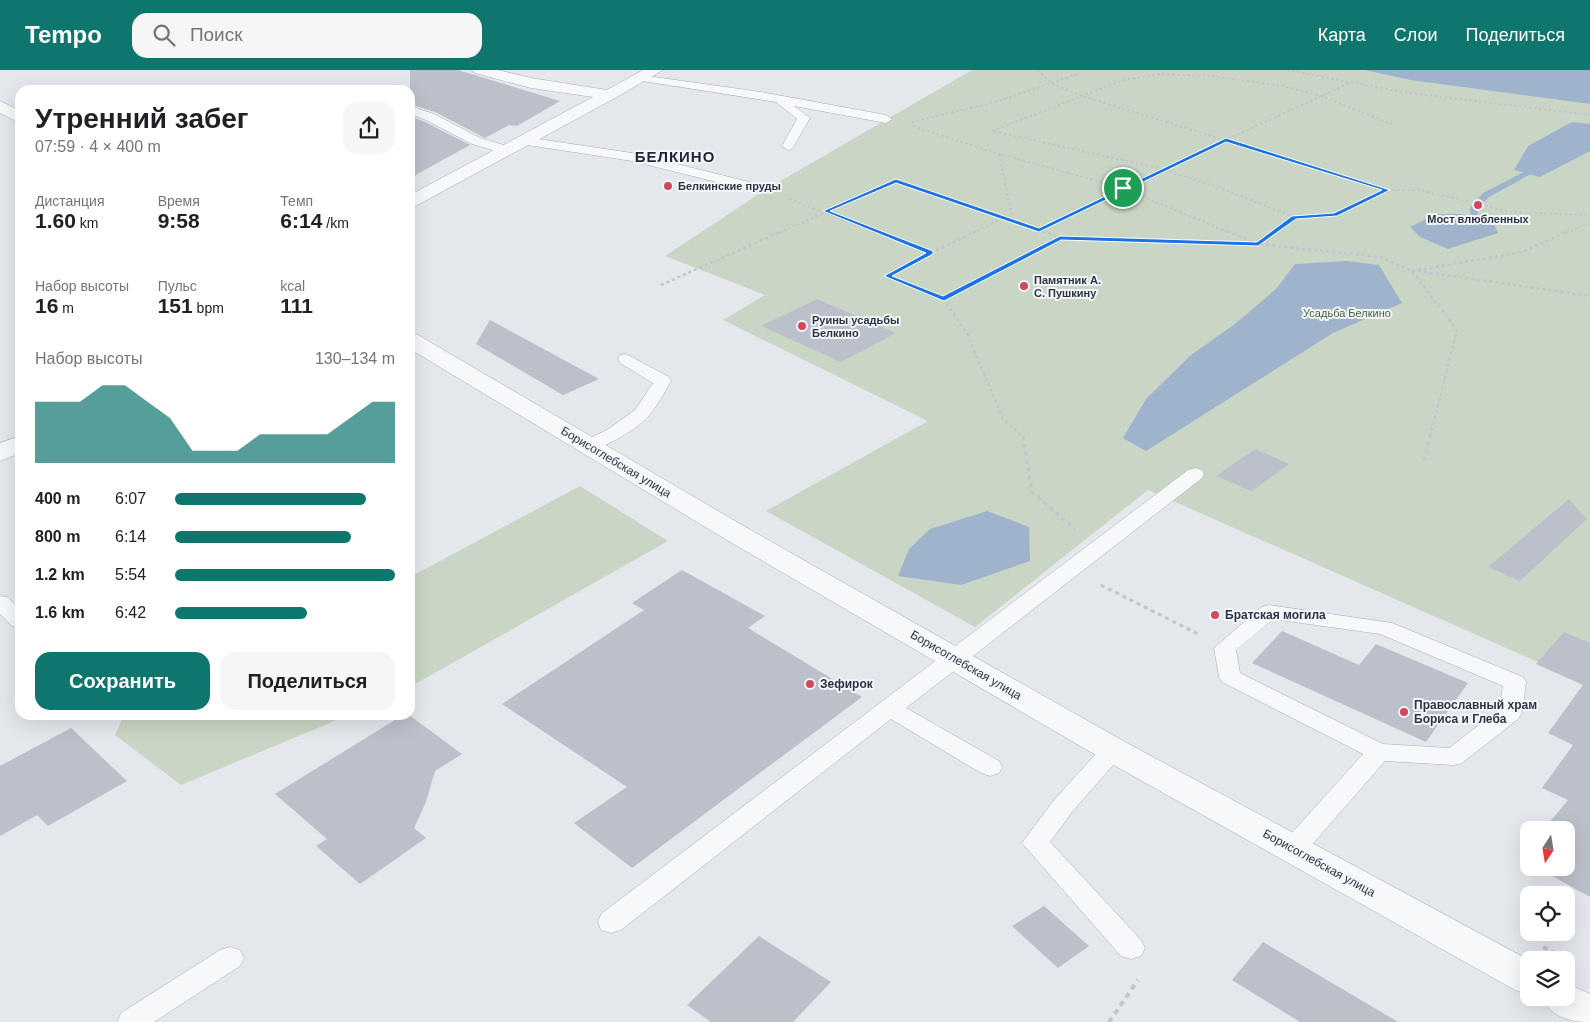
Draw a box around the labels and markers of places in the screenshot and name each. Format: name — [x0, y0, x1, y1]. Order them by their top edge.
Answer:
pin — [1102, 167, 1144, 209]
marker: Белкинские пруды — [662, 180, 674, 192]
place label: Белкинские пруды — [678, 180, 781, 192]
marker: Мост влюбленных — [1472, 199, 1484, 211]
place label: Мост влюбленных — [1427, 213, 1530, 225]
place label: Памятник А. С. Пушкину — [1034, 274, 1101, 299]
marker: Памятник А. С. Пушкину — [1018, 280, 1030, 292]
place label: Руины усадьбы Белкино — [812, 314, 899, 339]
marker: Руины усадьбы Белкино — [796, 320, 808, 332]
place label: Братская могила — [1225, 608, 1326, 622]
marker: Братская могила — [1209, 609, 1221, 621]
place label: Зефирок — [820, 677, 874, 691]
marker: Зефирок — [804, 678, 816, 690]
place label: Православный храм Бориса и Глеба — [1414, 698, 1537, 726]
marker: Православный храм Бориса и Глеба — [1398, 706, 1410, 718]

